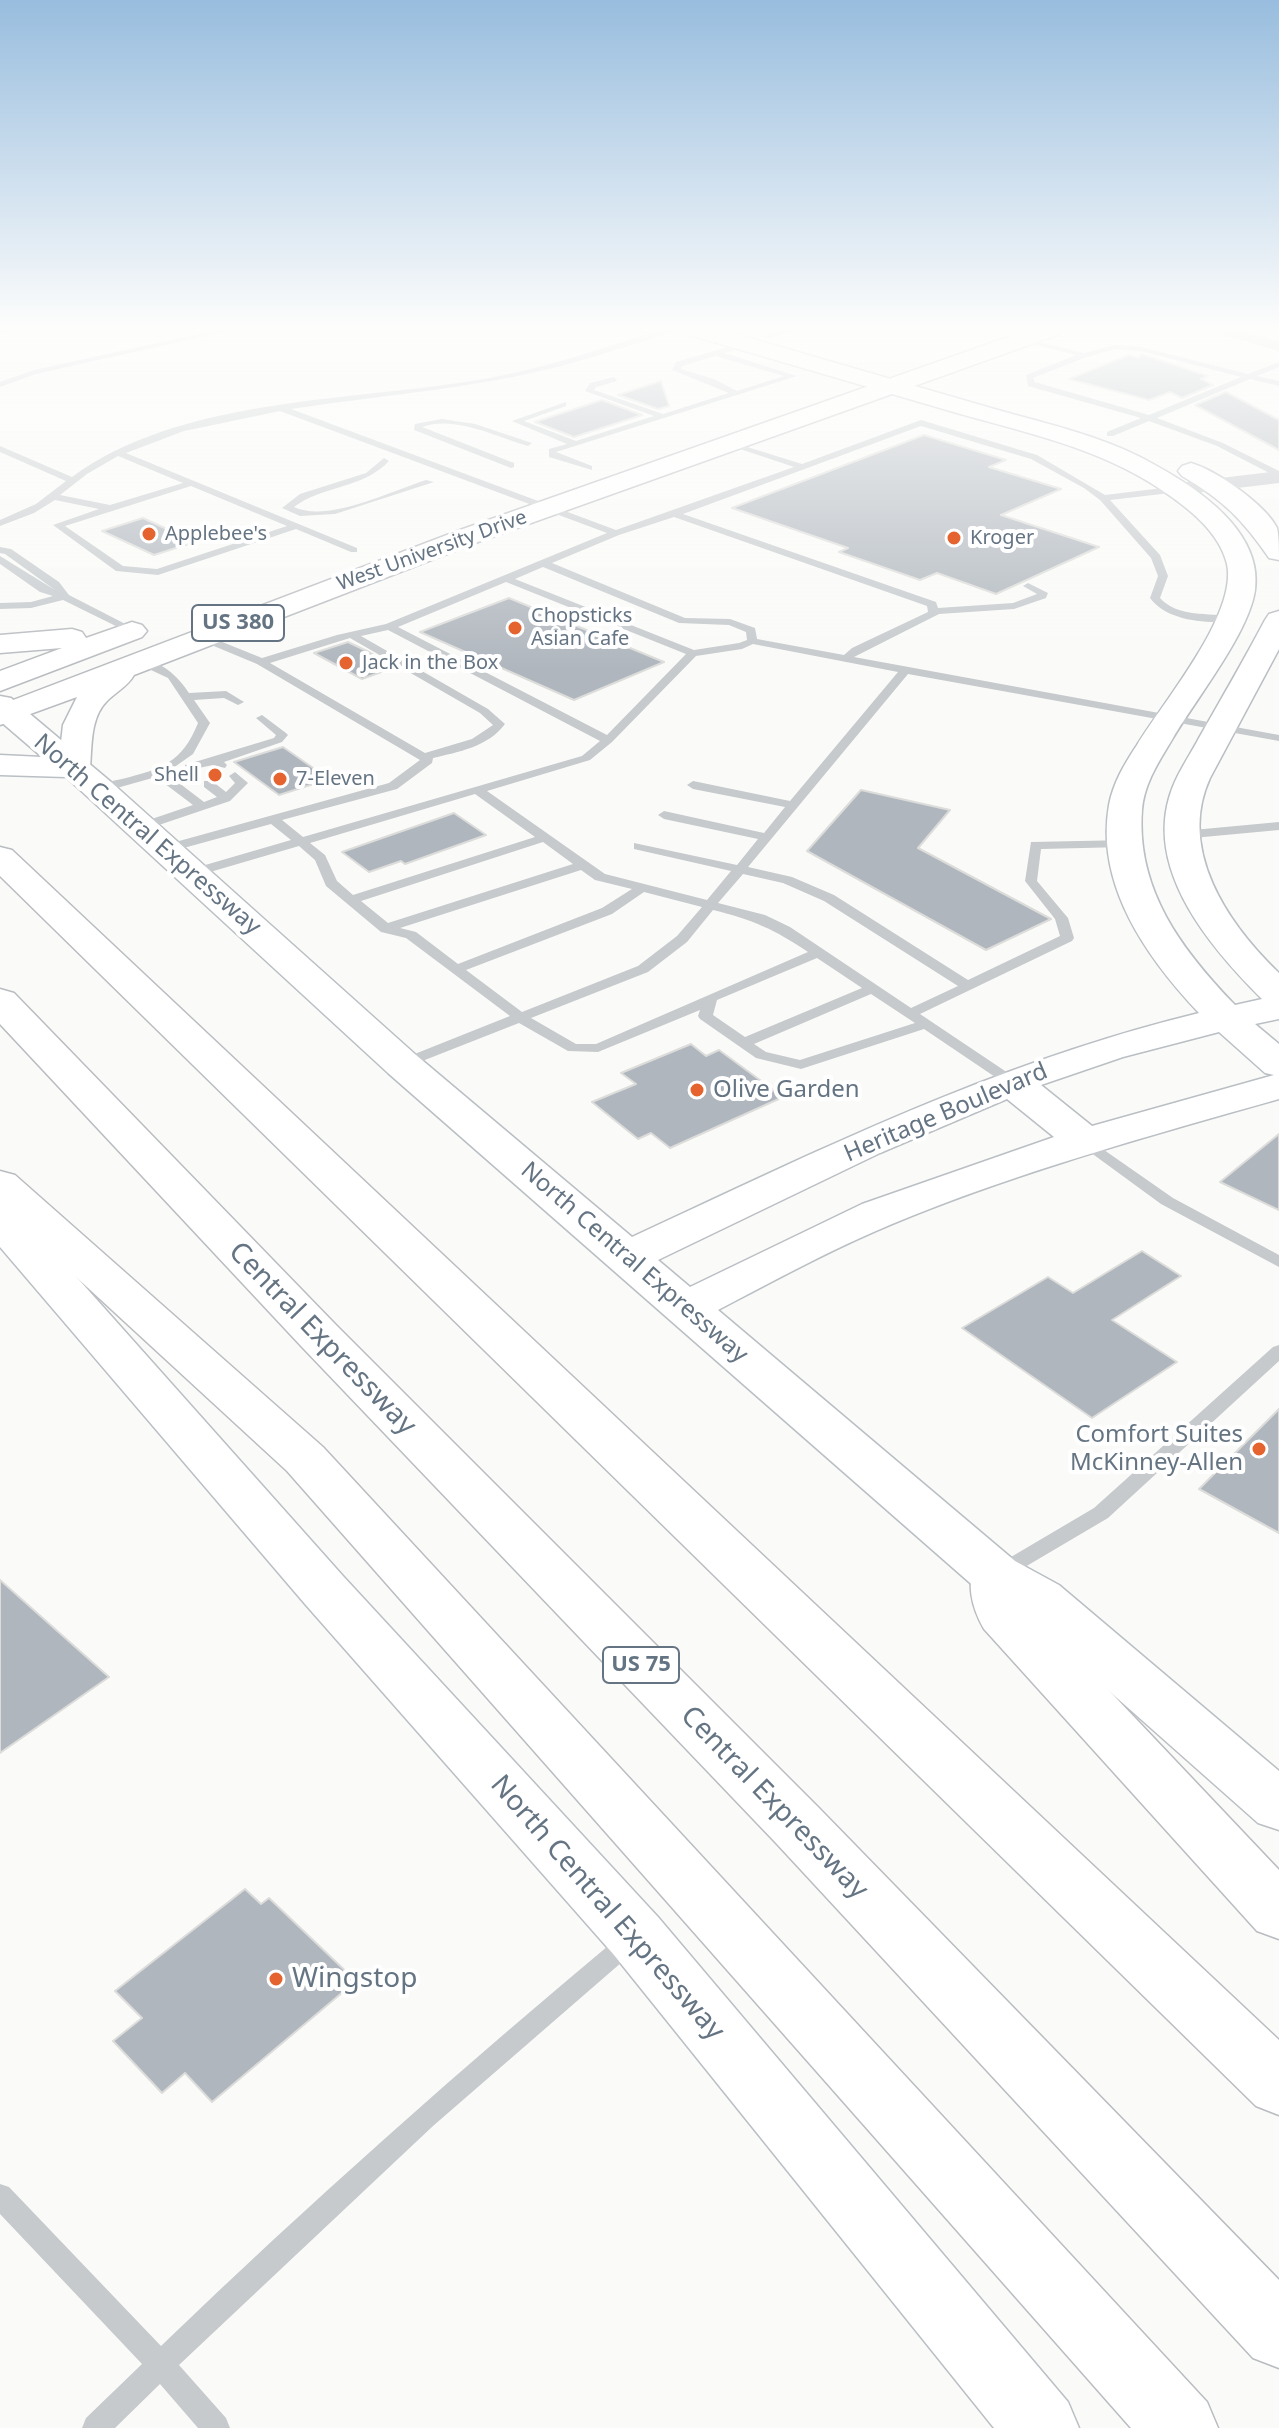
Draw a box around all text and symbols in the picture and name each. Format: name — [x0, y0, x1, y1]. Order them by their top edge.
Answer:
street label: West University Drive — [334, 505, 530, 597]
place label: Applebee's — [165, 522, 267, 546]
marker: Applebee's — [140, 525, 158, 543]
place label: Kroger — [970, 526, 1034, 550]
marker: Kroger — [945, 529, 963, 547]
place label: Chopsticks Asian Cafe — [531, 604, 632, 651]
road number: US 380 — [192, 605, 284, 641]
marker: Chopsticks Asian Cafe — [506, 619, 524, 637]
place label: Jack in the Box — [362, 651, 498, 675]
marker: Jack in the Box — [337, 654, 355, 672]
street label: North Central Expressway — [28, 729, 266, 941]
place label: Shell — [154, 763, 199, 787]
marker: Shell — [206, 766, 224, 784]
place label: 7-Eleven — [296, 767, 375, 791]
marker: 7-Eleven — [271, 770, 289, 788]
street label: Heritage Boulevard — [840, 1057, 1052, 1169]
place label: Olive Garden — [713, 1076, 860, 1104]
marker: Olive Garden — [688, 1081, 706, 1099]
street label: North Central Expressway — [515, 1157, 753, 1369]
street label: Central Expressway — [221, 1235, 423, 1443]
place label: Comfort Suites McKinney-Allen — [1070, 1421, 1243, 1477]
marker: Comfort Suites McKinney-Allen — [1250, 1440, 1268, 1458]
road number: US 75 — [603, 1647, 679, 1683]
street label: Central Expressway — [673, 1699, 875, 1907]
street label: North Central Expressway — [483, 1769, 731, 2047]
place label: Wingstop — [292, 1962, 417, 1996]
marker: Wingstop — [267, 1970, 285, 1988]

